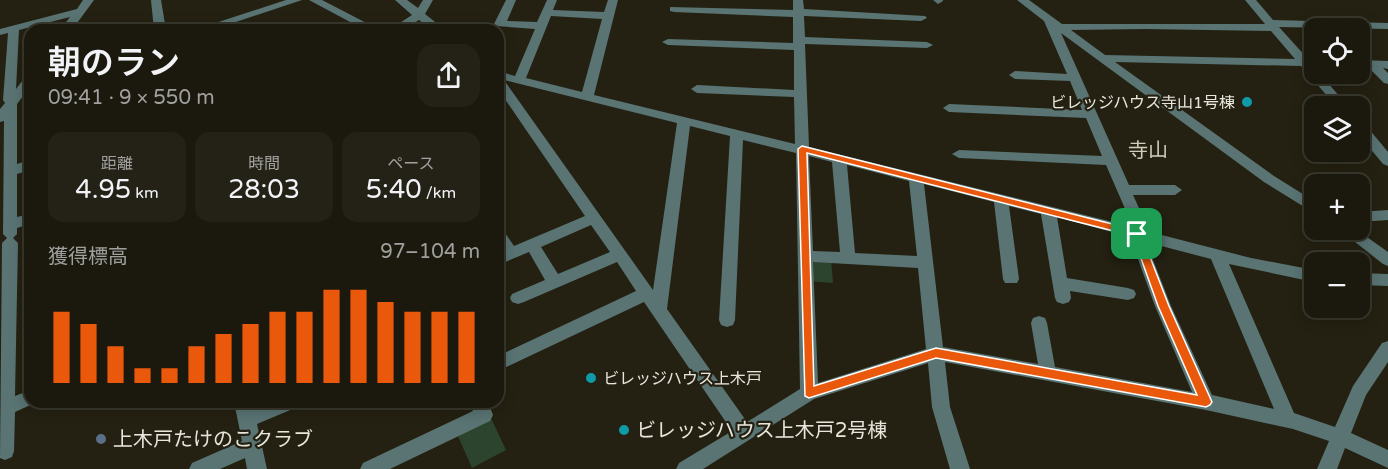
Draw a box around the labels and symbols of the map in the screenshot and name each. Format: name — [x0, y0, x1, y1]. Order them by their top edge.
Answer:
place label: ビレッジハウス寺山1号棟 — [1050, 93, 1235, 113]
marker: ビレッジハウス寺山1号棟 — [1240, 95, 1254, 109]
district label: 寺山 — [1128, 139, 1168, 163]
pin — [1111, 208, 1162, 259]
place label: ビレッジハウス上木戸 — [603, 369, 762, 389]
marker: ビレッジハウス上木戸 — [584, 371, 598, 385]
place label: ビレッジハウス上木戸2号棟 — [636, 419, 887, 443]
marker: ビレッジハウス上木戸2号棟 — [617, 423, 631, 437]
place label: 上木戸たけのこクラブ — [113, 428, 313, 452]
marker: 上木戸たけのこクラブ — [94, 432, 108, 446]

